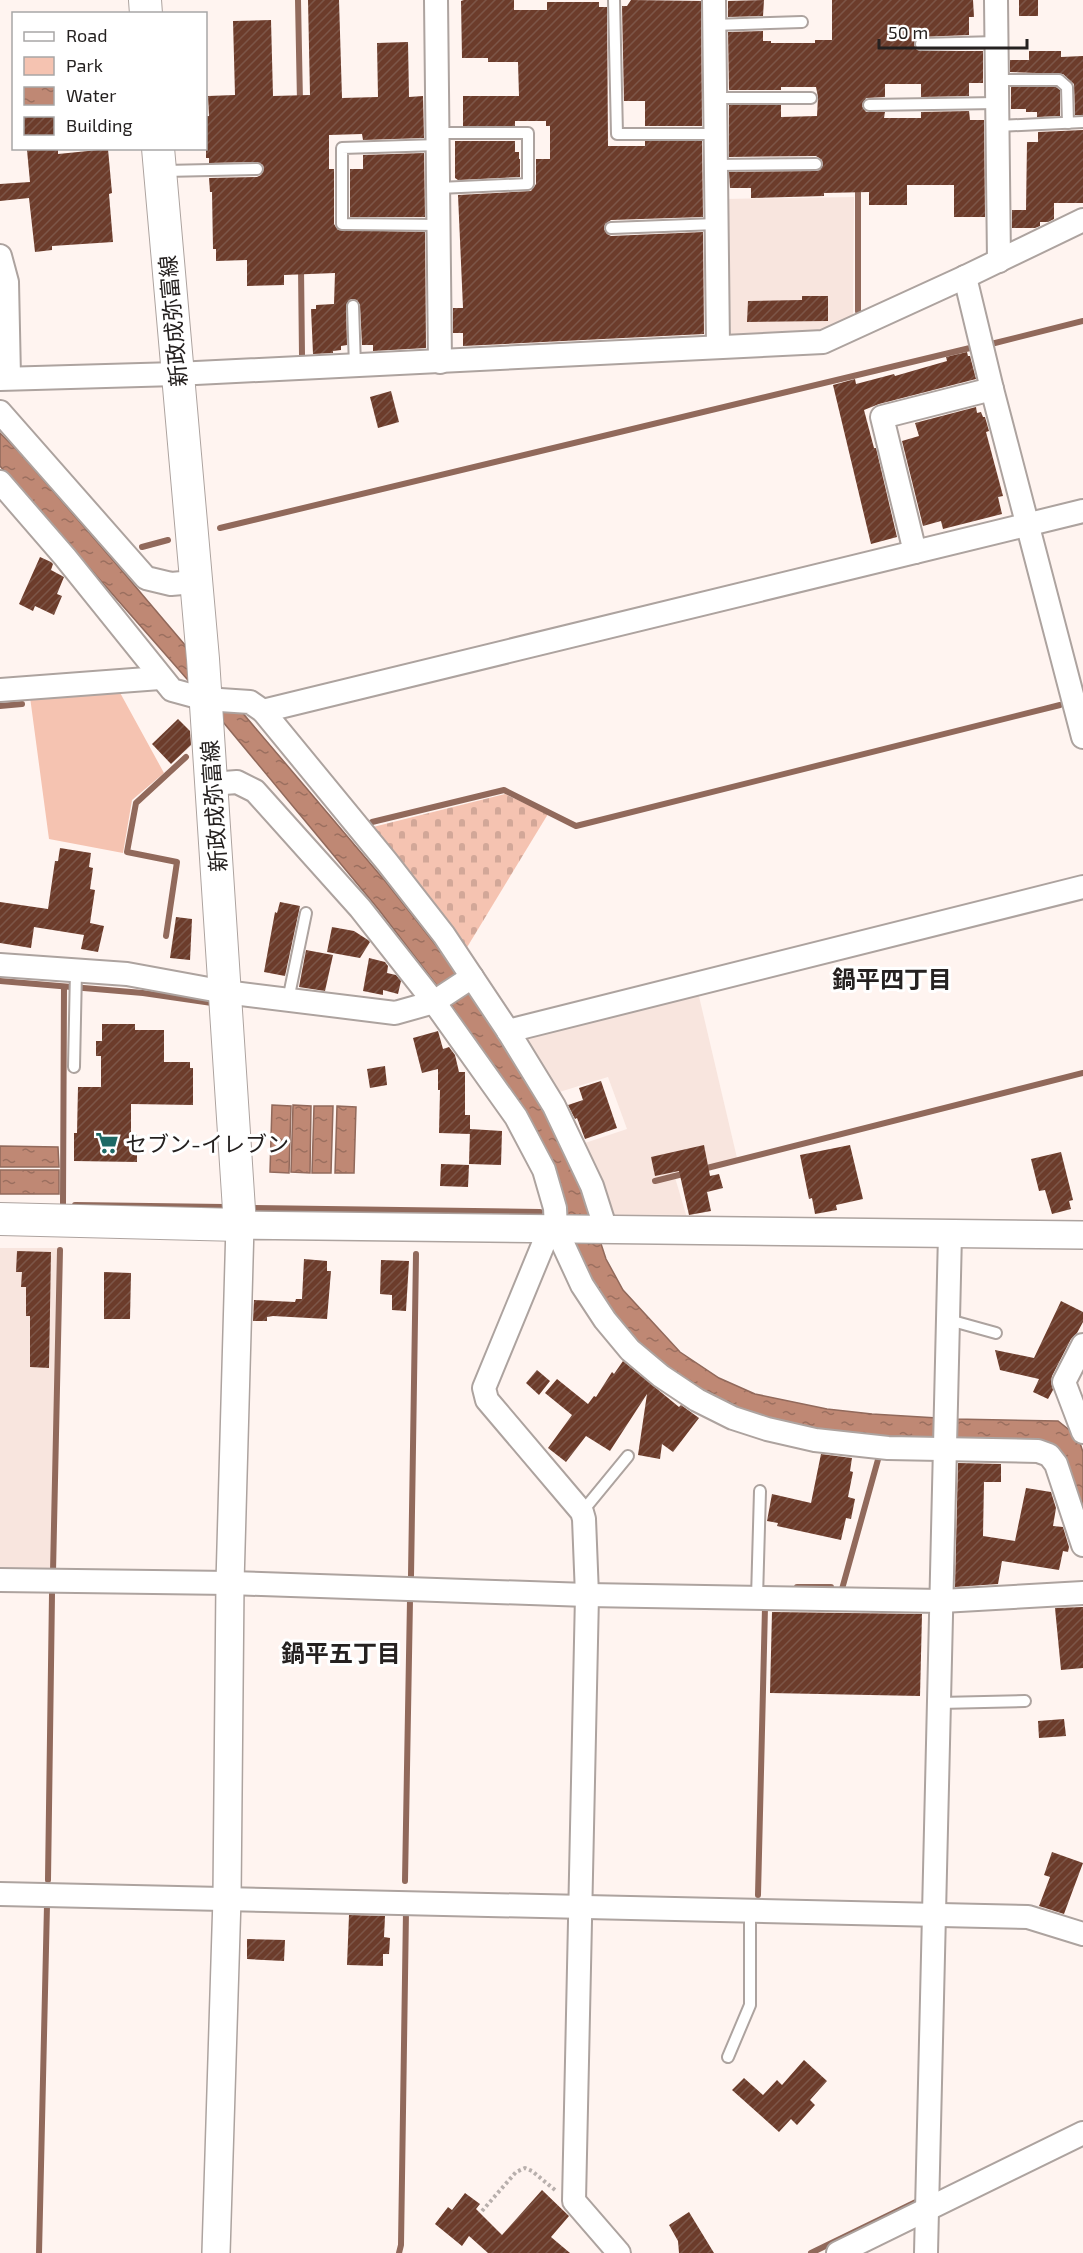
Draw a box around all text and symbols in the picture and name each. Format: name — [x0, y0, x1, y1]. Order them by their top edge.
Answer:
legend — [12, 12, 207, 150]
scale bar — [879, 12, 1028, 50]
text: 50 m — [888, 21, 928, 43]
text: Road — [66, 24, 107, 46]
text: Park — [66, 54, 103, 76]
text: Water — [66, 84, 116, 106]
text: Building — [66, 114, 133, 136]
street label: 新政成弥富線 — [153, 254, 191, 388]
street label: 新政成弥富線 — [195, 739, 231, 873]
district label: 鍋平四丁目 — [832, 964, 952, 993]
supermarket icon: セブン-イレブン — [94, 1130, 120, 1156]
place label: セブン-イレブン — [125, 1130, 289, 1156]
district label: 鍋平五丁目 — [281, 1638, 401, 1667]

